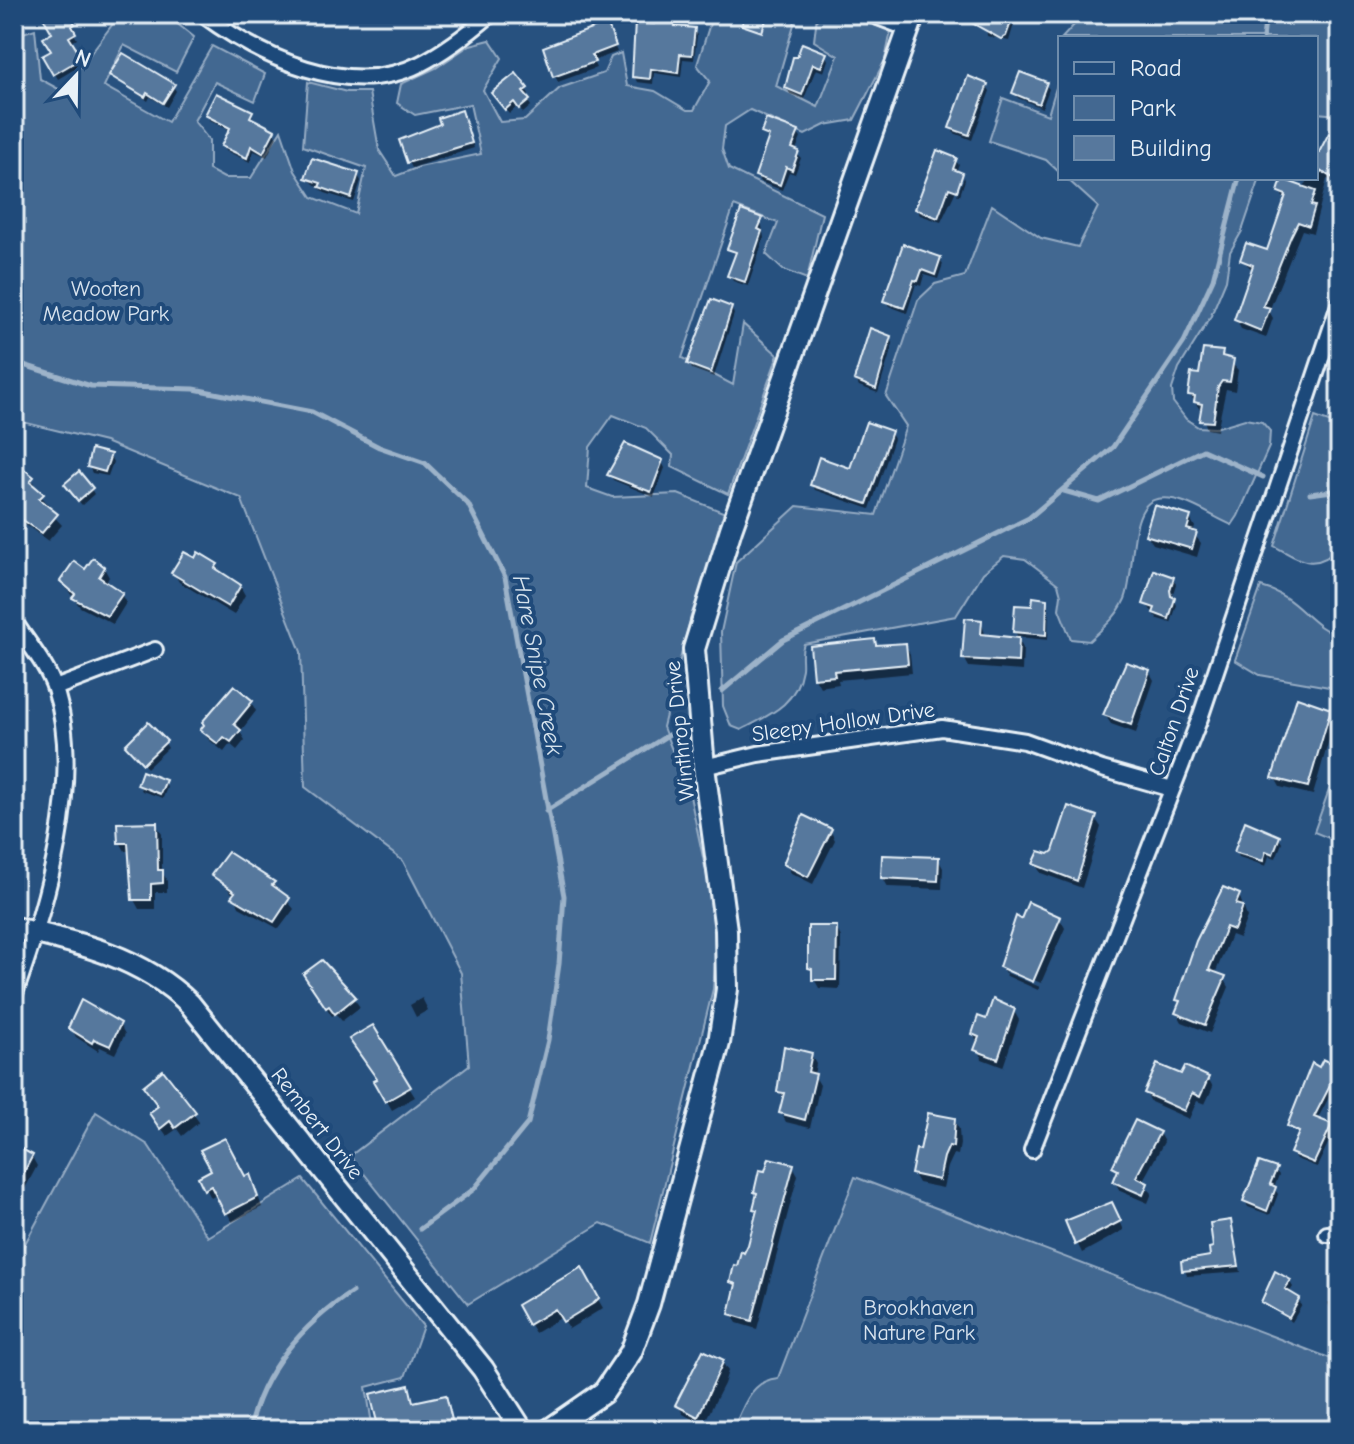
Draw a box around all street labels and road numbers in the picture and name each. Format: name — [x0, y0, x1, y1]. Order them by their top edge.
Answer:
street label: Winthrop Drive — [660, 660, 700, 802]
street label: Calton Drive — [1143, 663, 1205, 779]
street label: Sleepy Hollow Drive — [750, 696, 936, 748]
street label: Rembert Drive — [266, 1063, 369, 1185]

